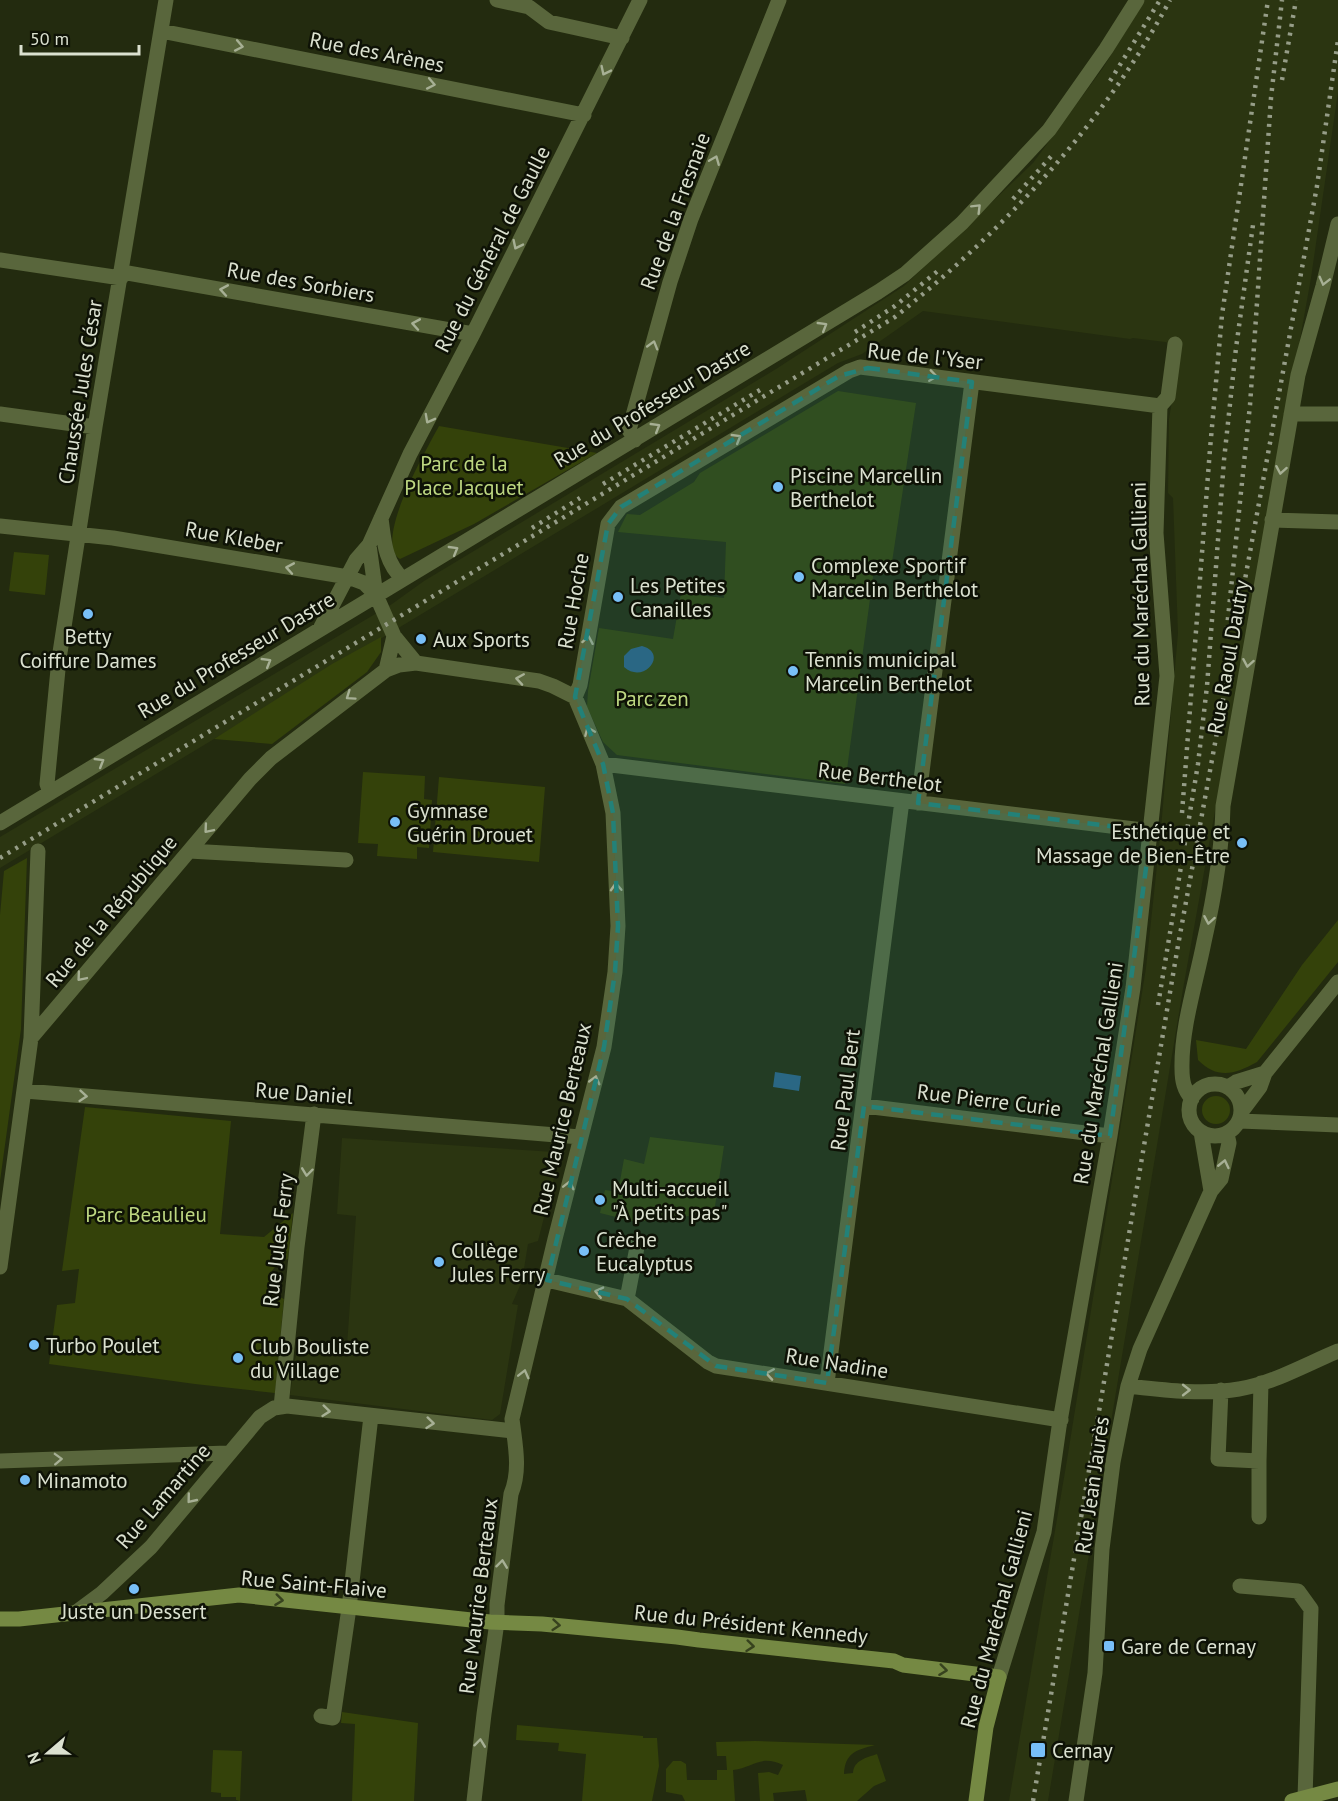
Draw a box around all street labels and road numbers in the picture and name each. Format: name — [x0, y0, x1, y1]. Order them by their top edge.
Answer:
street label: Rue des Arènes — [307, 26, 447, 78]
street label: Rue de la Fresnaie — [634, 129, 716, 293]
street label: Rue du Général de Gaulle — [428, 141, 556, 357]
street label: Rue des Sorbiers — [225, 256, 377, 308]
street label: Chaussée Jules César — [52, 298, 108, 486]
street label: Rue du Professeur Dastre — [549, 335, 755, 473]
street label: Rue de l'Yser — [866, 337, 984, 375]
street label: Rue du Maréchal Gallieni — [1125, 481, 1155, 707]
street label: Rue Kleber — [183, 515, 285, 559]
street label: Rue Hoche — [551, 551, 595, 651]
street label: Rue Raoul Dautry — [1201, 577, 1255, 736]
street label: Rue du Professeur Dastre — [133, 586, 339, 724]
street label: Rue Berthelot — [817, 756, 943, 798]
street label: Rue de la République — [39, 829, 183, 993]
street label: Rue du Maréchal Gallieni — [1067, 960, 1129, 1186]
street label: Rue Maurice Berteaux — [527, 1020, 597, 1218]
street label: Rue Paul Bert — [824, 1028, 866, 1152]
street label: Rue Daniel — [254, 1076, 354, 1110]
street label: Rue Pierre Curie — [915, 1078, 1063, 1122]
street label: Rue Jules Ferry — [256, 1172, 300, 1308]
street label: Rue Nadine — [784, 1342, 890, 1384]
street label: Rue Jean Jaurès — [1069, 1414, 1115, 1556]
street label: Rue Lamartine — [110, 1438, 216, 1554]
street label: Rue Maurice Berteaux — [453, 1496, 503, 1695]
street label: Rue du Maréchal Gallieni — [954, 1507, 1038, 1731]
street label: Rue Saint-Flaive — [240, 1564, 388, 1604]
street label: Rue du Président Kennedy — [633, 1598, 869, 1650]

